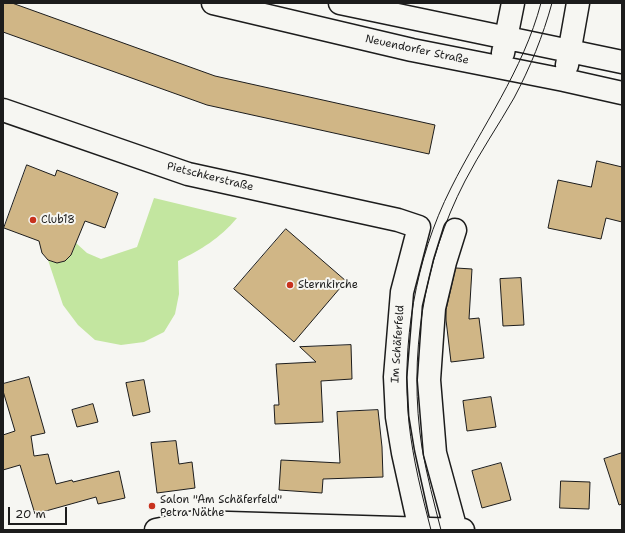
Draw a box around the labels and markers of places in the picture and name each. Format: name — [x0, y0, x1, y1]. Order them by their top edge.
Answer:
place label: Club18 — [41, 213, 75, 227]
marker: Club18 — [28, 215, 38, 225]
place label: Sternkirche — [298, 278, 358, 292]
marker: Sternkirche — [285, 280, 295, 290]
place label: Salon "Am Schäferfeld" Petra Näthe — [160, 493, 282, 519]
marker: Salon "Am Schäferfeld" Petra Näthe — [147, 501, 157, 511]

